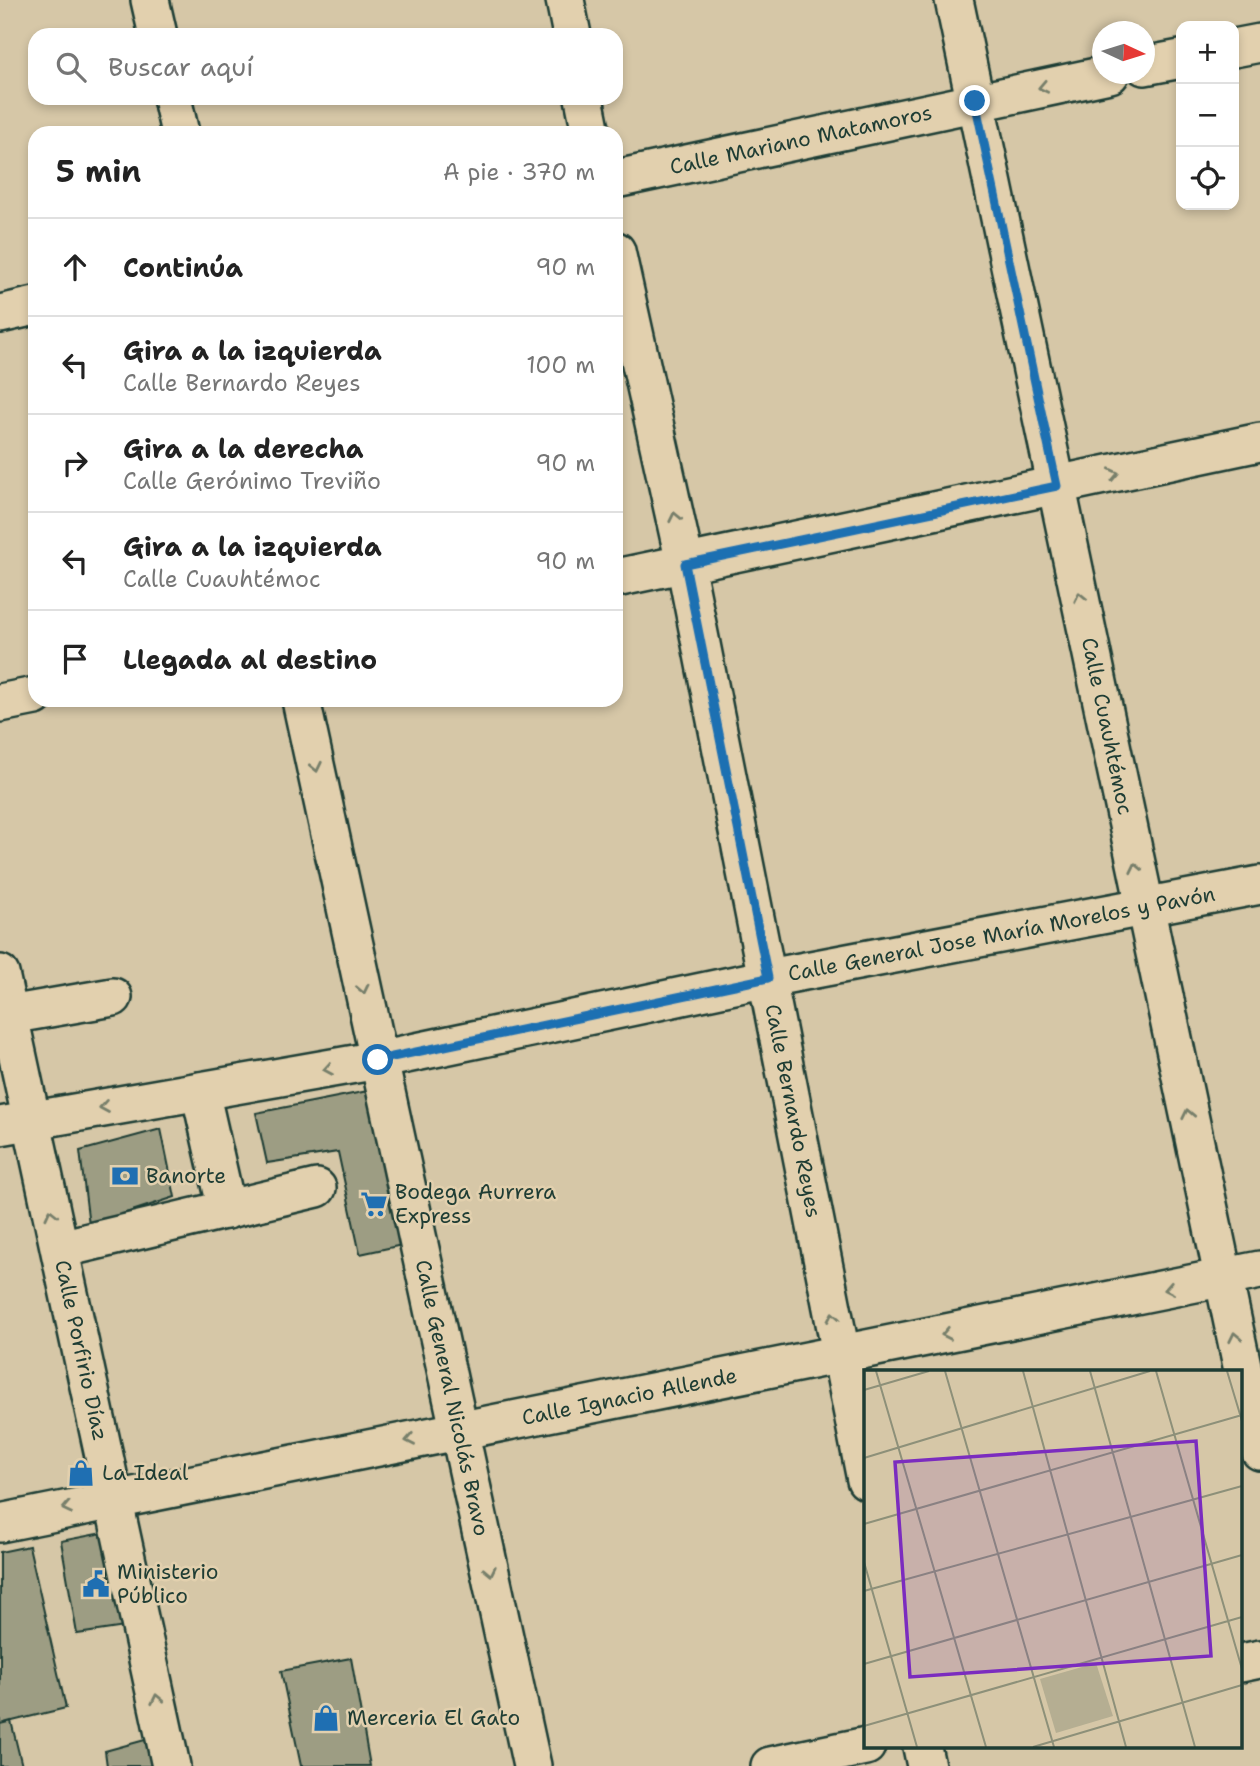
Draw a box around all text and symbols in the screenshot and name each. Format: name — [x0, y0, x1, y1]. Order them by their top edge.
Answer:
north arrow — [1092, 21, 1155, 84]
map controls — [1176, 21, 1239, 210]
button: + — [1176, 21, 1239, 84]
search box — [28, 28, 623, 105]
icon: search — [52, 48, 90, 86]
text: Buscar aquí — [108, 49, 254, 84]
one-way arrow — [1037, 79, 1049, 94]
button: − — [1176, 84, 1239, 147]
route end — [959, 85, 990, 116]
street label: Calle Mariano Matamoros — [667, 98, 935, 181]
button: locate — [1176, 147, 1239, 210]
text: 5 min — [56, 151, 141, 192]
text: A pie · 370 m — [443, 157, 595, 187]
icon: ahead — [56, 248, 94, 286]
text: Continúa — [123, 250, 243, 285]
text: 90 m — [535, 252, 595, 282]
text: Gira a la izquierda — [123, 333, 382, 368]
icon: left — [56, 346, 94, 384]
text: 100 m — [526, 350, 595, 380]
text: Calle Bernardo Reyes — [123, 368, 361, 398]
text: Gira a la derecha — [123, 431, 364, 466]
icon: right — [56, 444, 94, 482]
text: 90 m — [535, 448, 595, 478]
text: Calle Gerónimo Treviño — [123, 466, 381, 496]
one-way arrow — [1108, 467, 1120, 482]
one-way arrow — [669, 511, 683, 523]
text: Gira a la izquierda — [123, 529, 382, 564]
icon: left — [56, 542, 94, 580]
text: 90 m — [535, 546, 595, 576]
text: Calle Cuauhtémoc — [123, 564, 321, 594]
one-way arrow — [1074, 591, 1089, 603]
street label: Calle Cuauhtémoc — [1075, 635, 1139, 817]
icon: arrive — [56, 640, 94, 678]
text: Llegada al destino — [123, 642, 377, 677]
one-way arrow — [307, 761, 322, 773]
one-way arrow — [1129, 862, 1144, 874]
street label: Calle General Jose María Morelos y Pavón — [786, 880, 1218, 988]
one-way arrow — [355, 983, 369, 995]
street label: Calle Bernardo Reyes — [758, 1002, 828, 1220]
route start — [362, 1044, 393, 1075]
one-way arrow — [322, 1061, 334, 1076]
one-way arrow — [98, 1099, 109, 1114]
one-way arrow — [1181, 1108, 1196, 1120]
bank icon: Banorte — [110, 1161, 140, 1191]
place label: Banorte — [146, 1162, 226, 1190]
place label: Bodega Aurrera Express — [395, 1178, 556, 1230]
supermarket icon: Bodega Aurrera Express — [359, 1189, 389, 1219]
one-way arrow — [45, 1208, 60, 1220]
street label: Calle Porfirio Díaz — [48, 1257, 114, 1443]
street label: Calle General Nicolás Bravo — [409, 1257, 496, 1539]
one-way arrow — [1163, 1280, 1175, 1295]
one-way arrow — [826, 1311, 841, 1323]
one-way arrow — [940, 1326, 952, 1341]
one-way arrow — [1228, 1331, 1243, 1343]
street label: Calle Ignacio Allende — [519, 1361, 740, 1432]
inset map — [864, 1370, 1242, 1748]
one-way arrow — [404, 1431, 416, 1446]
shop icon: La Ideal — [66, 1458, 96, 1488]
place label: La Ideal — [102, 1459, 189, 1487]
one-way arrow — [61, 1500, 73, 1514]
place label: Ministerio Público — [117, 1558, 219, 1610]
one-way arrow — [481, 1565, 496, 1577]
public building icon: Ministerio Público — [81, 1569, 111, 1599]
one-way arrow — [150, 1693, 165, 1705]
shop icon: Merceria El Gato — [311, 1703, 341, 1733]
place label: Merceria El Gato — [347, 1704, 520, 1732]

